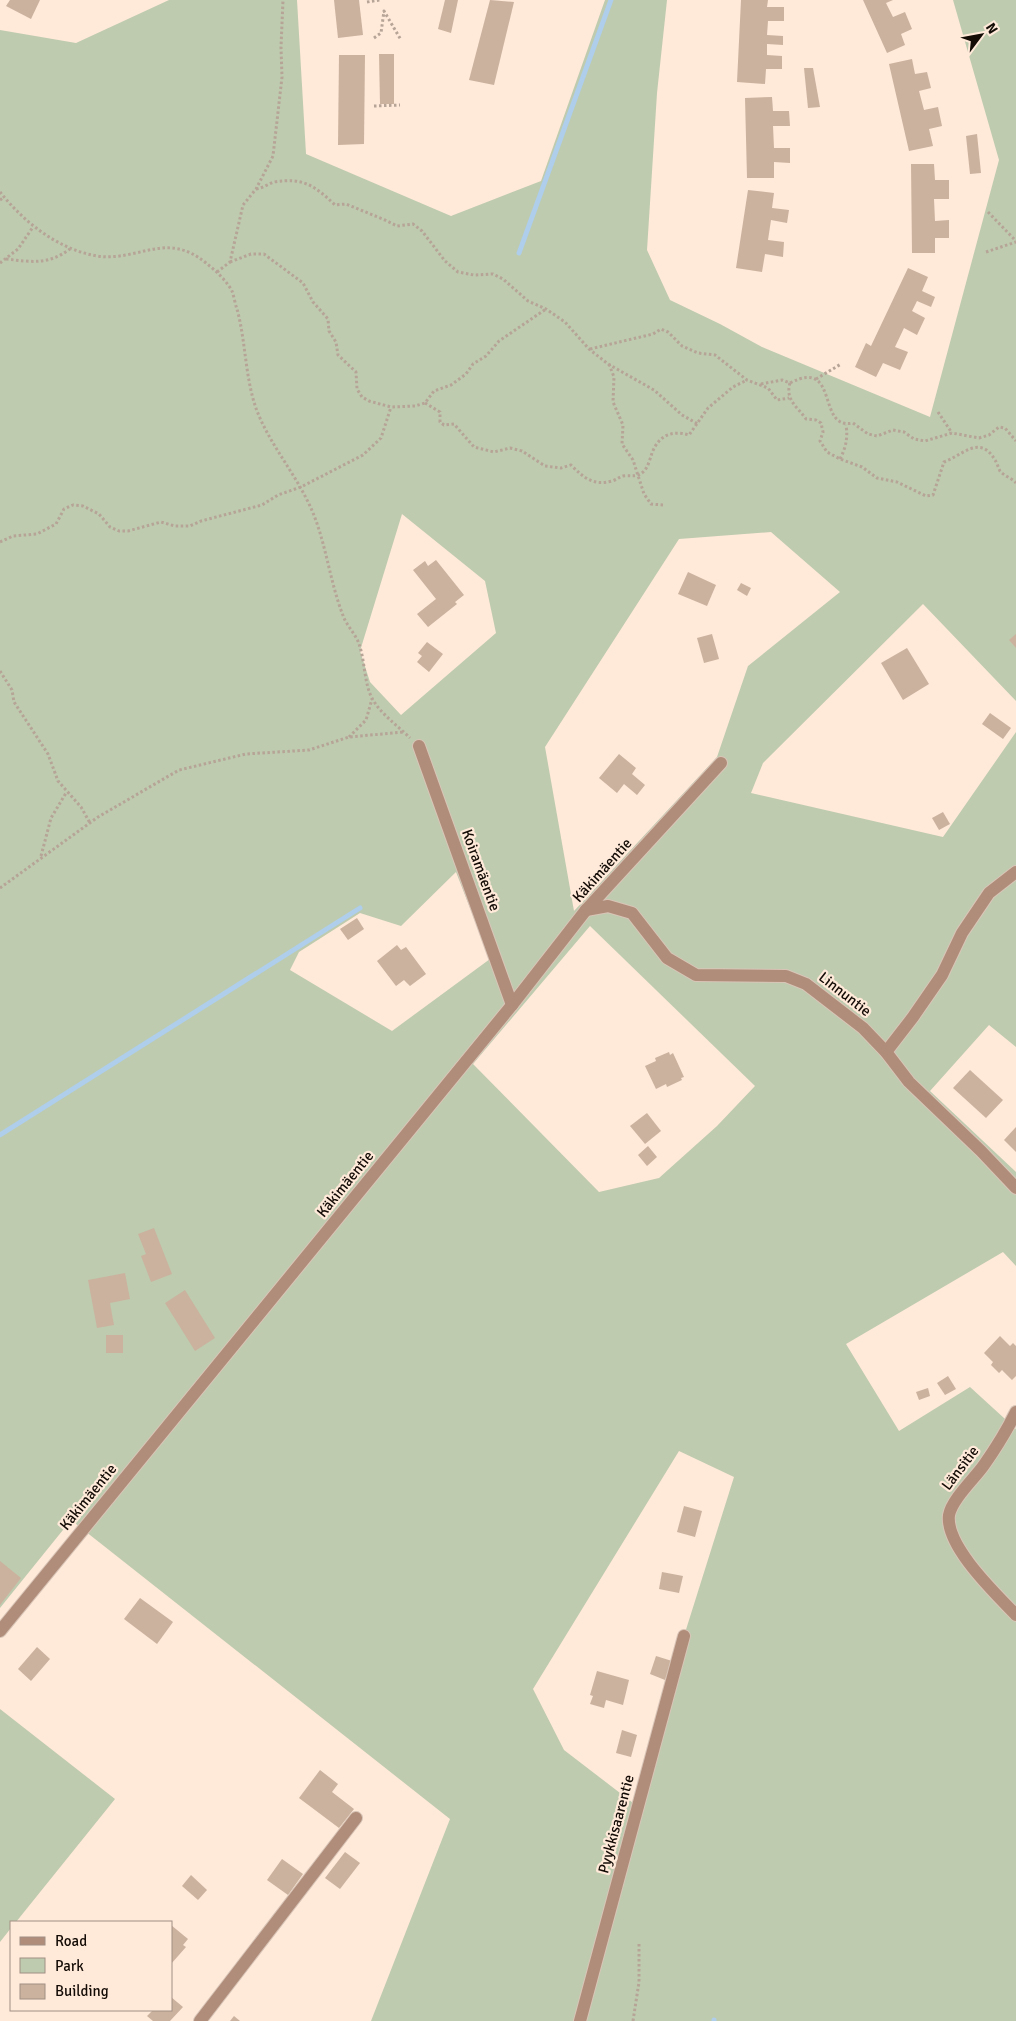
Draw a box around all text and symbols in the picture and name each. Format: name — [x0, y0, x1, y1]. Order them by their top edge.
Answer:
north arrow — [956, 10, 1006, 60]
text: N — [982, 20, 1001, 37]
street label: Koiramäentie — [458, 827, 504, 913]
street label: Käkimäentie — [568, 834, 636, 906]
street label: Linnuntie — [815, 968, 875, 1020]
street label: Käkimäentie — [313, 1147, 377, 1221]
street label: Länsitie — [937, 1442, 983, 1494]
street label: Käkimäentie — [56, 1460, 120, 1534]
street label: Pyykkisaarentie — [594, 1773, 638, 1875]
legend — [10, 1921, 172, 2011]
text: Road — [55, 1932, 87, 1950]
text: Park — [55, 1957, 84, 1975]
text: Building — [55, 1982, 109, 2000]

